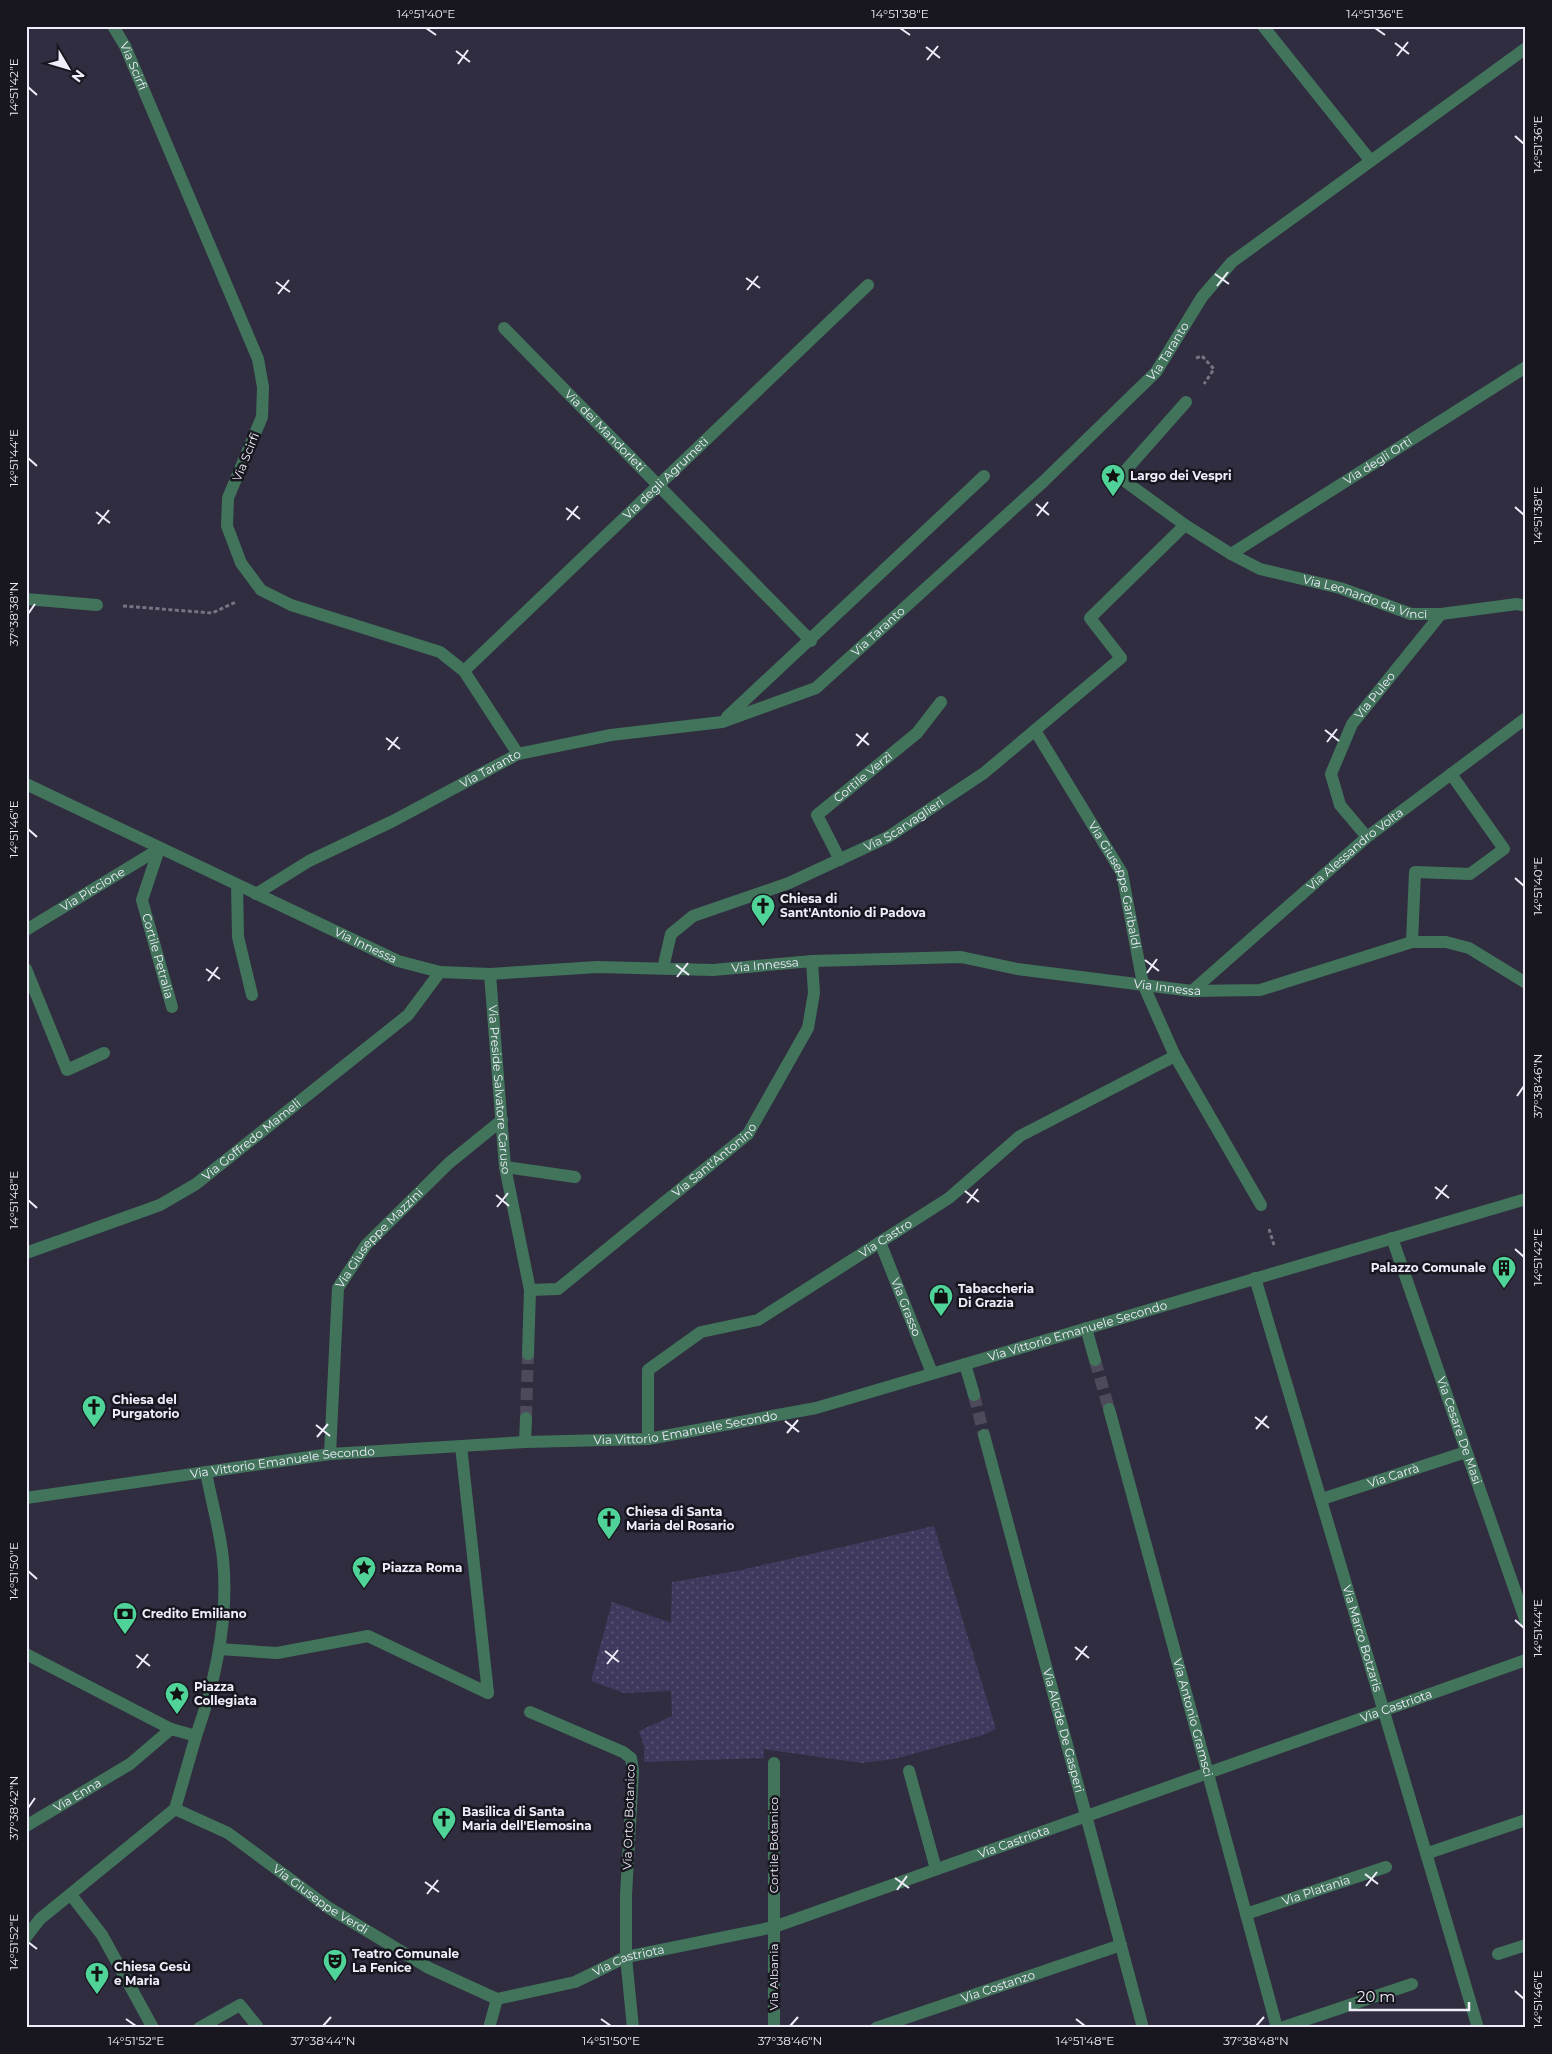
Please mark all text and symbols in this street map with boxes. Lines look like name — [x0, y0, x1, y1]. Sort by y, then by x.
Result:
text: 14°51'40"E — [397, 6, 455, 21]
text: 14°51'38"E — [871, 6, 929, 21]
text: 14°51'36"E — [1346, 6, 1404, 21]
street label: Via Scirfi — [117, 39, 151, 92]
north arrow — [42, 42, 92, 92]
text: 14°51'42"E — [6, 58, 21, 116]
text: N — [68, 66, 89, 86]
text: 14°51'36"E — [1530, 115, 1545, 173]
street label: Via Taranto — [1143, 319, 1192, 384]
street label: Via dei Mandorleti — [562, 386, 649, 475]
text: 14°51'44"E — [6, 429, 21, 487]
street label: Via Scirfi — [229, 430, 262, 483]
street label: Via degli Orti — [1341, 433, 1415, 488]
street label: Via degli Agrumeti — [619, 434, 711, 522]
place icon: Largo dei Vespri — [1100, 463, 1126, 497]
place label: Largo dei Vespri — [1130, 468, 1232, 483]
text: 14°51'38"E — [1530, 486, 1545, 544]
street label: Via Leonardo da Vinci — [1301, 571, 1427, 621]
text: 37°38'38"N — [6, 582, 21, 646]
street label: Via Taranto — [848, 603, 908, 659]
street label: Via Puleo — [1351, 669, 1398, 722]
street label: Via Taranto — [457, 746, 523, 791]
street label: Cortile Verzì — [830, 748, 895, 805]
street label: Via Scarvaglieri — [861, 794, 946, 854]
text: 14°51'46"E — [6, 800, 21, 858]
street label: Via Alessandro Volta — [1303, 805, 1406, 894]
street label: Via Giuseppe Garibaldi — [1085, 818, 1144, 950]
text: 14°51'40"E — [1530, 857, 1545, 915]
street label: Via Piccione — [57, 864, 127, 914]
place label: Chiesa di Sant'Antonio di Padova — [780, 891, 926, 920]
church icon: Chiesa di Sant'Antonio di Padova — [750, 893, 776, 927]
street label: Cortile Petralia — [139, 912, 177, 1000]
street label: Via Innessa — [332, 924, 399, 966]
street label: Via Innessa — [731, 954, 799, 975]
street label: Via Innessa — [1133, 976, 1201, 998]
street label: Via Preside Salvatore Caruso — [485, 1004, 514, 1176]
text: 37°38'46"N — [1530, 1054, 1545, 1118]
street label: Via Goffredo Mameli — [199, 1095, 304, 1183]
street label: Via Sant'Antonino — [669, 1120, 760, 1200]
text: 14°51'48"E — [6, 1171, 21, 1229]
street label: Via Giuseppe Mazzini — [332, 1185, 426, 1291]
street label: Via Castro — [856, 1216, 915, 1261]
text: 14°51'42"E — [1530, 1228, 1545, 1286]
building icon: Palazzo Comunale — [1491, 1255, 1517, 1289]
place label: Palazzo Comunale — [1371, 1260, 1486, 1275]
street label: Via Grasso — [888, 1275, 925, 1338]
place label: Tabaccheria Di Grazia — [958, 1281, 1034, 1310]
shop icon: Tabaccheria Di Grazia — [928, 1283, 954, 1317]
street label: Via Vittorio Emanuele Secondo — [986, 1297, 1169, 1364]
street label: Via Cesare De Masi — [1434, 1375, 1485, 1486]
place label: Chiesa del Purgatorio — [112, 1392, 180, 1421]
church icon: Chiesa del Purgatorio — [81, 1394, 107, 1428]
street label: Via Vittorio Emanuele Secondo — [593, 1407, 779, 1447]
street label: Via Vittorio Emanuele Secondo — [189, 1443, 375, 1481]
street label: Via Carrà — [1365, 1460, 1421, 1491]
place label: Chiesa di Santa Maria del Rosario — [626, 1504, 734, 1533]
church icon: Chiesa di Santa Maria del Rosario — [596, 1506, 622, 1540]
text: 14°51'50"E — [6, 1542, 21, 1600]
place icon: Piazza Roma — [351, 1555, 377, 1589]
place label: Piazza Roma — [382, 1560, 462, 1575]
street label: Via Marco Botzaris — [1340, 1583, 1386, 1694]
text: 14°51'44"E — [1530, 1599, 1545, 1657]
bank icon: Credito Emiliano — [112, 1601, 138, 1635]
place label: Credito Emiliano — [142, 1606, 247, 1621]
street label: Via Antonio Gramsci — [1170, 1657, 1216, 1778]
street label: Via Alcide De Gasperi — [1040, 1667, 1088, 1794]
place label: Piazza Collegiata — [194, 1679, 257, 1708]
place icon: Piazza Collegiata — [164, 1681, 190, 1715]
street label: Via Castriota — [1358, 1686, 1434, 1725]
street label: Via Orto Botanico — [619, 1764, 638, 1870]
street label: Via Enna — [51, 1775, 104, 1815]
text: 37°38'42"N — [6, 1776, 21, 1840]
street label: Cortile Botanico — [766, 1797, 781, 1893]
place label: Basilica di Santa Maria dell'Elemosina — [462, 1804, 592, 1833]
church icon: Basilica di Santa Maria dell'Elemosina — [431, 1806, 457, 1840]
street label: Via Castriota — [976, 1822, 1051, 1861]
street label: Via Giuseppe Verdi — [270, 1861, 371, 1937]
street label: Via Platania — [1280, 1872, 1352, 1908]
text: 14°51'52"E — [6, 1914, 21, 1970]
street label: Via Castriota — [590, 1941, 666, 1979]
street label: Via Albania — [766, 1943, 781, 2011]
place label: Teatro Comunale La Fenice — [352, 1946, 460, 1975]
theatre icon: Teatro Comunale La Fenice — [322, 1948, 348, 1982]
place label: Chiesa Gesù e Maria — [114, 1959, 191, 1988]
church icon: Chiesa Gesù e Maria — [84, 1961, 110, 1995]
street label: Via Costanzo — [959, 1967, 1037, 2006]
text: 14°51'46"E — [1530, 1970, 1545, 2028]
scale bar — [1350, 1979, 1468, 2011]
text: 20 m — [1357, 1987, 1395, 2006]
text: 14°51'52"E — [108, 2033, 164, 2048]
text: 37°38'44"N — [290, 2033, 356, 2048]
text: 14°51'50"E — [582, 2033, 640, 2048]
text: 37°38'46"N — [758, 2033, 822, 2048]
text: 14°51'48"E — [1056, 2033, 1114, 2048]
text: 37°38'48"N — [1223, 2033, 1289, 2048]

